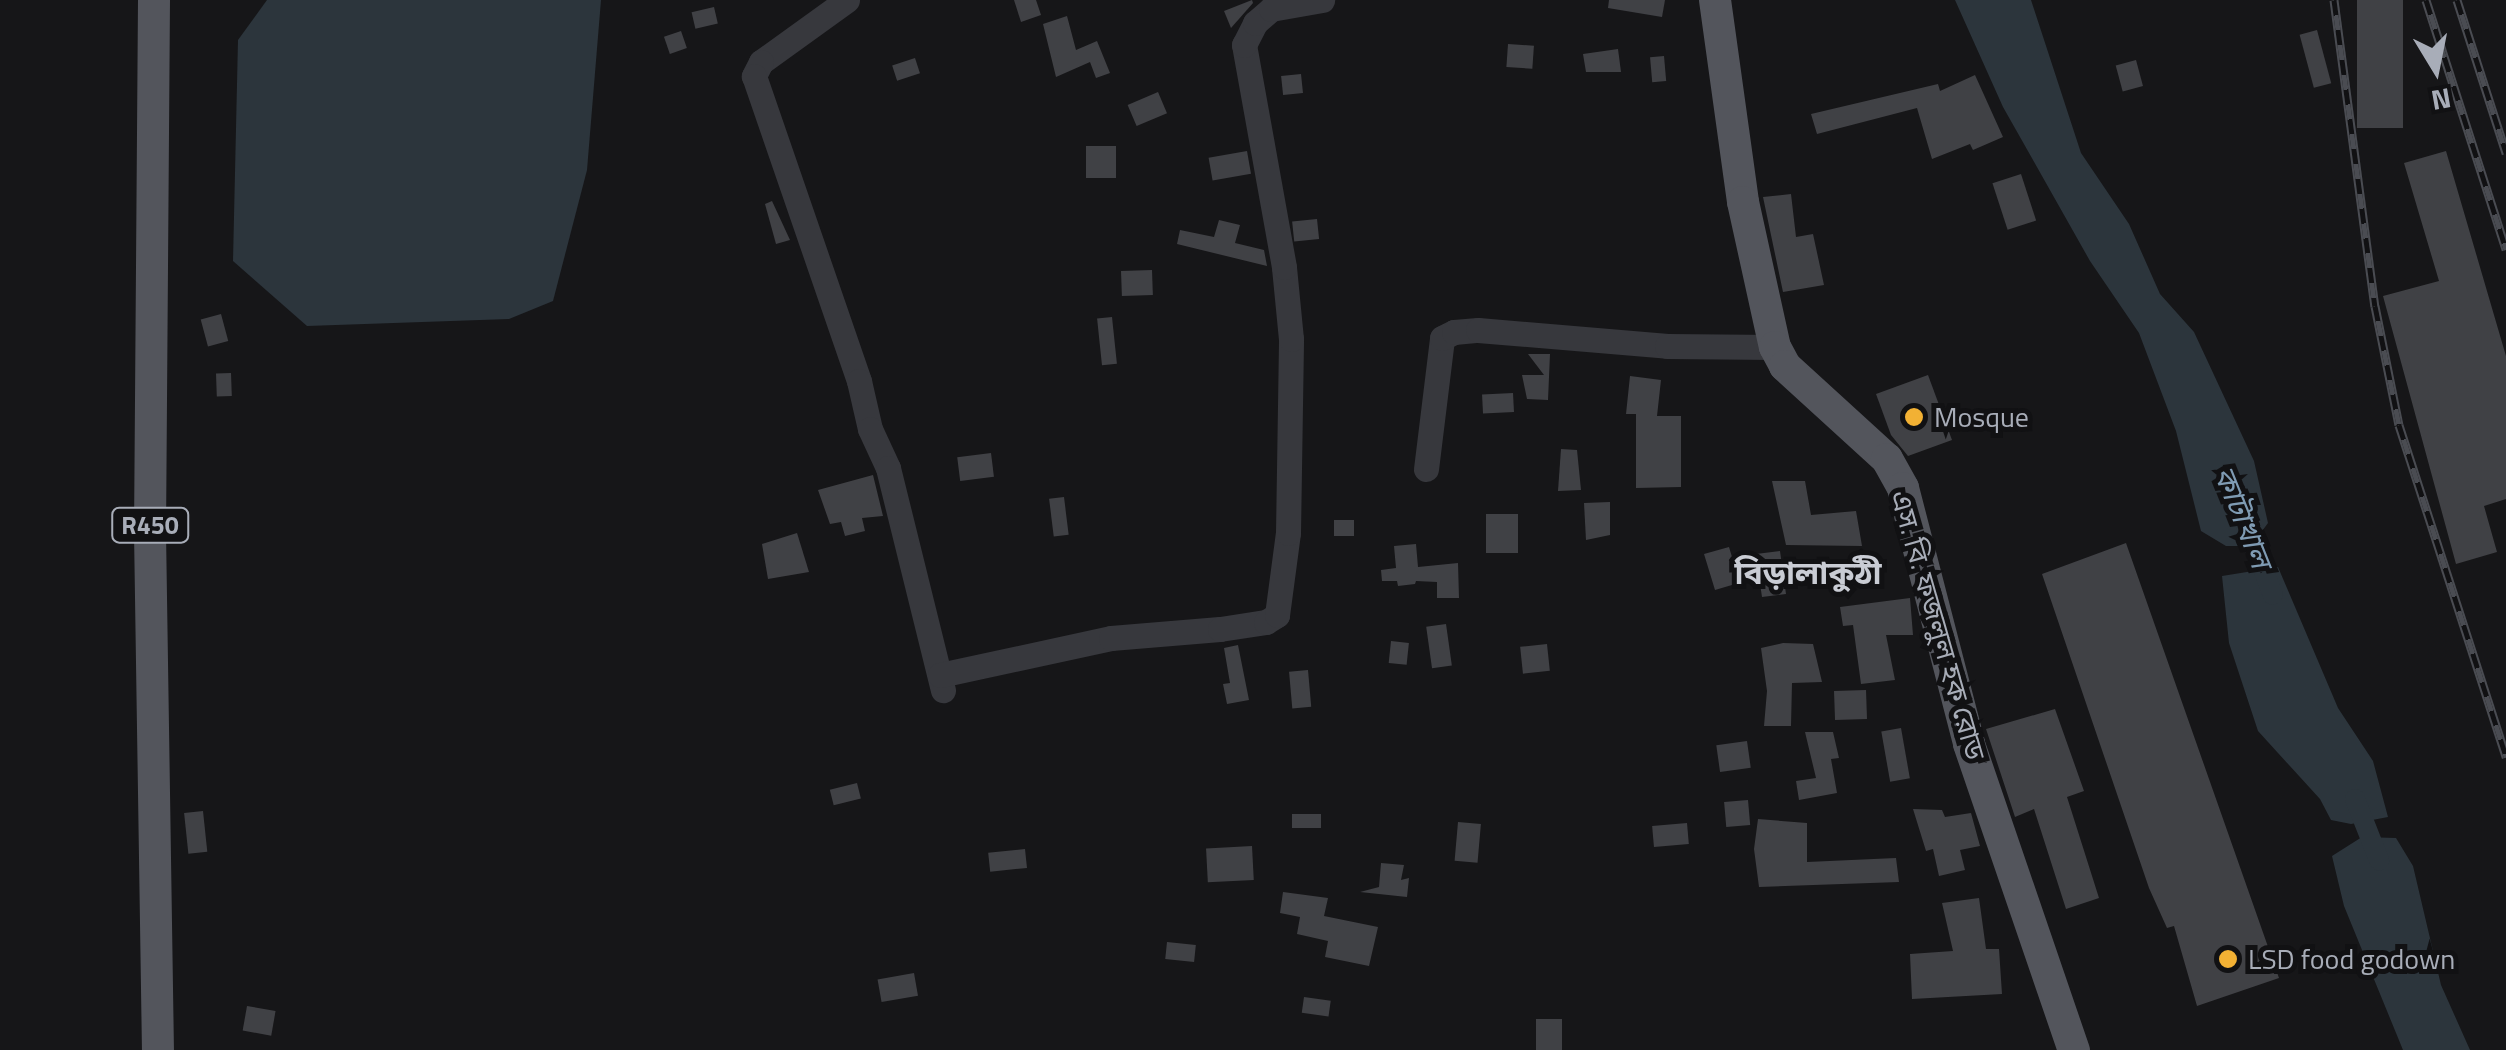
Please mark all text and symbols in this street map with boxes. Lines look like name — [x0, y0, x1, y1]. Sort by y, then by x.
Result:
north arrow — [2386, 20, 2486, 120]
text: N — [2428, 77, 2455, 123]
place label: Mosque — [1934, 400, 2029, 434]
marker: Mosque — [1903, 406, 1925, 428]
water label: কাটাখাল — [2206, 461, 2280, 573]
street label: এস. বি. ফজলুল হক রোড — [1883, 486, 1993, 764]
road number: R450 — [110, 505, 190, 545]
district label: বিড়ালাকুঠী — [1735, 553, 1881, 591]
place label: LSD food godown — [2248, 942, 2455, 976]
marker: LSD food godown — [2217, 948, 2239, 970]

